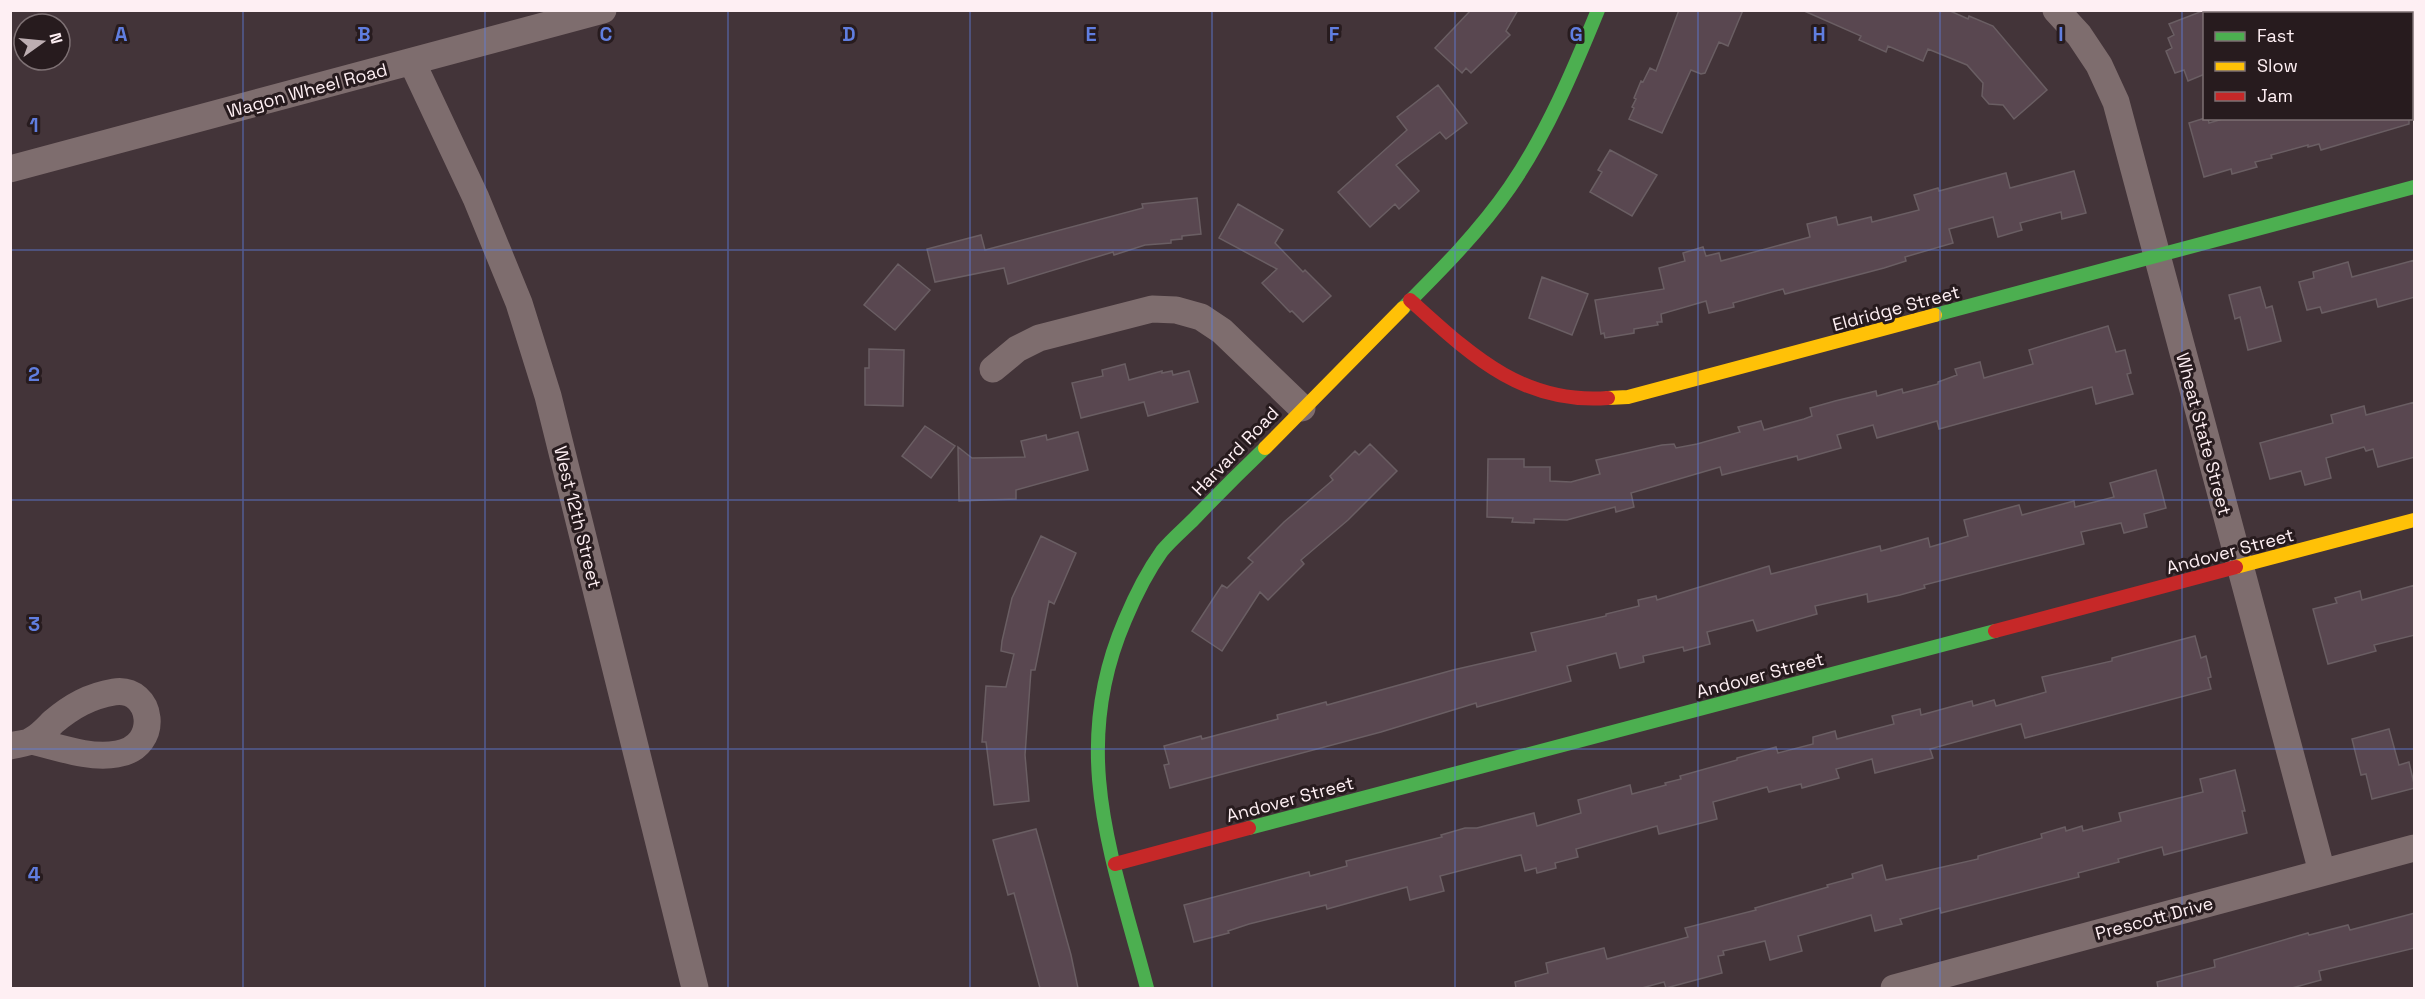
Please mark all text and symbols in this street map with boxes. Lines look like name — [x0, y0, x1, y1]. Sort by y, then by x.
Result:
north arrow — [12, 12, 72, 72]
legend — [2203, 12, 2413, 120]
text: A — [115, 21, 128, 47]
text: B — [357, 21, 371, 47]
text: C — [600, 21, 613, 47]
text: D — [842, 21, 856, 47]
text: E — [1085, 21, 1097, 47]
text: F — [1329, 21, 1340, 47]
text: G — [1569, 21, 1583, 47]
text: H — [1812, 21, 1826, 47]
text: I — [2058, 21, 2064, 47]
text: Fast — [2257, 24, 2294, 47]
text: N — [44, 30, 68, 46]
text: Slow — [2257, 54, 2298, 77]
street label: Wagon Wheel Road — [224, 58, 390, 122]
text: Jam — [2257, 84, 2293, 107]
text: 1 — [29, 112, 39, 138]
street label: Eldridge Street — [1830, 280, 1962, 336]
street label: Wheat State Street — [2171, 350, 2237, 518]
text: 2 — [28, 361, 40, 387]
street label: Harvard Road — [1187, 401, 1283, 501]
street label: West 12th Street — [549, 444, 607, 590]
street label: Andover Street — [2164, 523, 2296, 579]
text: 3 — [28, 611, 40, 637]
street label: Andover Street — [1694, 647, 1826, 703]
street label: Andover Street — [1224, 771, 1356, 827]
text: 4 — [28, 861, 41, 887]
street label: Prescott Drive — [2093, 891, 2215, 945]

